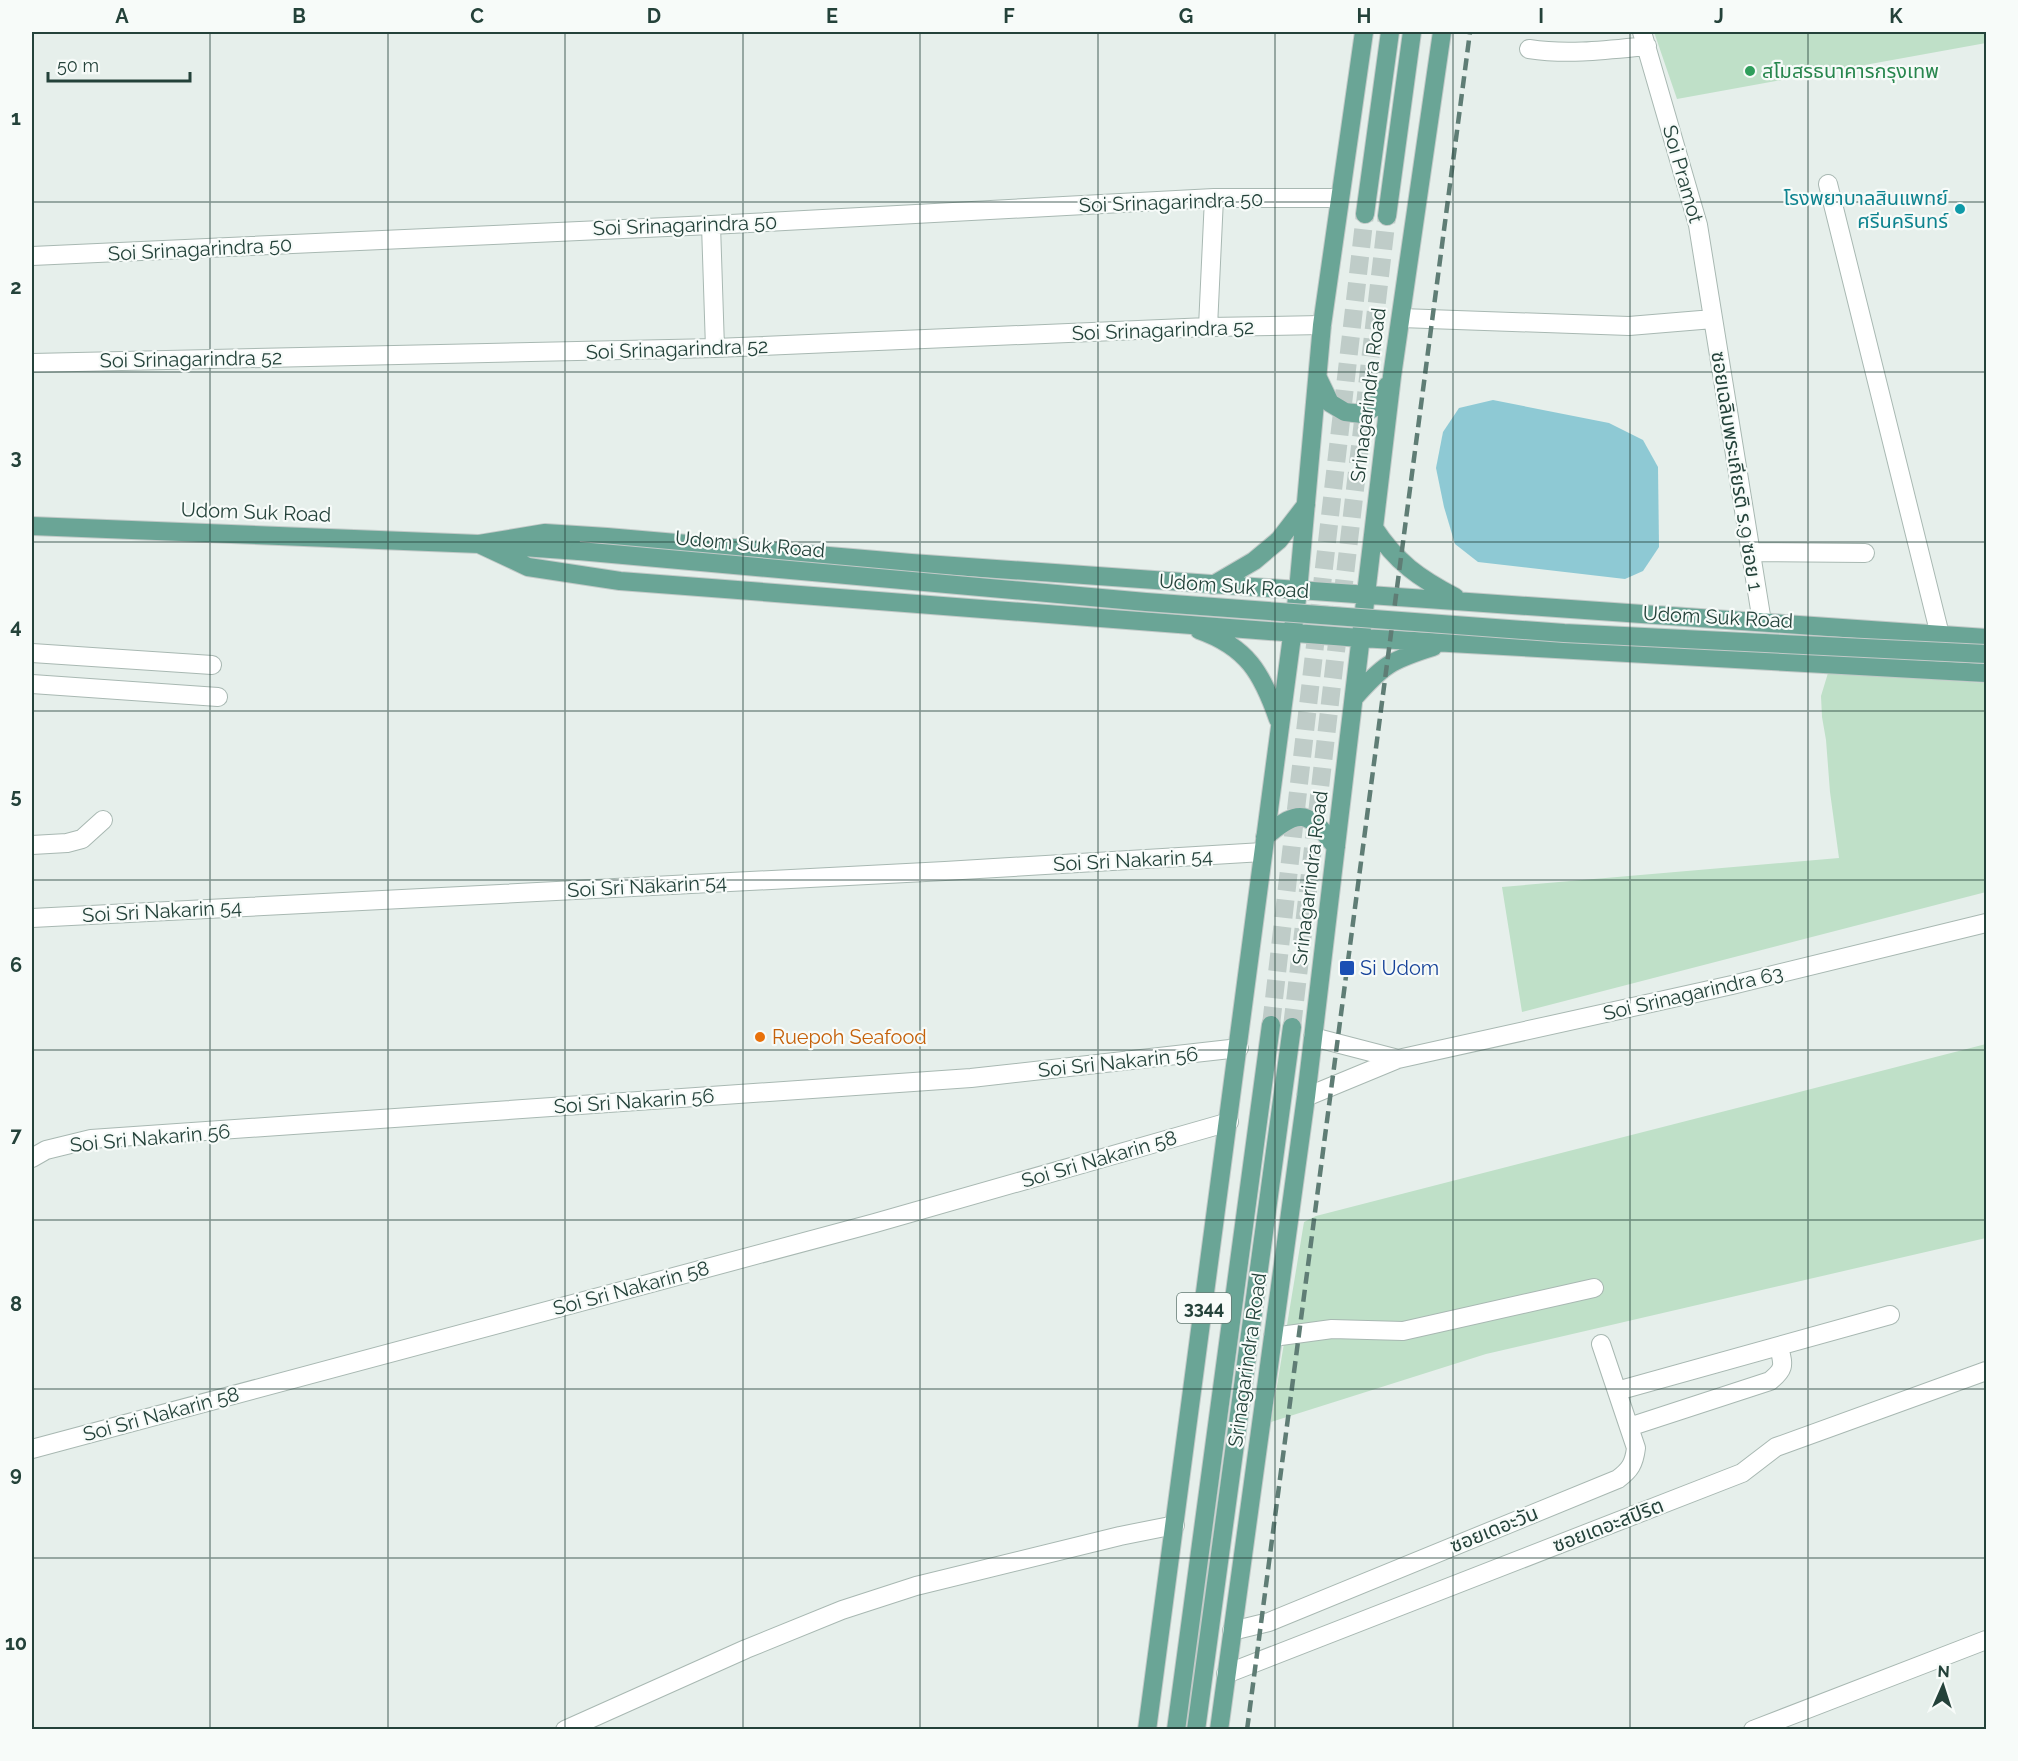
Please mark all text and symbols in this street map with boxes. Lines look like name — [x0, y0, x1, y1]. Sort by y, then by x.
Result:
text: A — [115, 4, 129, 28]
text: B — [292, 4, 306, 28]
text: C — [470, 4, 484, 28]
text: D — [647, 4, 661, 28]
text: E — [826, 4, 838, 28]
text: F — [1003, 4, 1015, 28]
text: G — [1179, 4, 1193, 28]
text: H — [1357, 4, 1371, 28]
text: I — [1538, 4, 1544, 28]
text: J — [1714, 4, 1724, 28]
text: K — [1889, 4, 1903, 28]
scale bar — [48, 45, 190, 83]
text: 50 m — [57, 55, 99, 76]
place label: สโมสรธนาคารกรุงเทพ — [1762, 59, 1939, 83]
marker: สโมสรธนาคารกรุงเทพ — [1743, 64, 1757, 78]
text: 1 — [11, 106, 21, 130]
street label: Soi Pramot — [1658, 122, 1708, 226]
place label: โรงพยาบาลสินแพทย์ ศรีนครินทร์ — [1783, 186, 1949, 233]
street label: Soi Srinagarindra 50 — [1078, 187, 1264, 217]
marker: โรงพยาบาลสินแพทย์ ศรีนครินทร์ — [1953, 202, 1967, 216]
street label: Soi Srinagarindra 50 — [592, 210, 778, 240]
street label: Soi Srinagarindra 50 — [107, 232, 293, 266]
text: 2 — [10, 275, 22, 299]
street label: Srinagarindra Road — [1345, 306, 1391, 484]
street label: Soi Srinagarindra 52 — [1071, 315, 1255, 345]
street label: Soi Srinagarindra 52 — [585, 334, 769, 364]
street label: Soi Srinagarindra 52 — [99, 345, 283, 373]
street label: ซอยเฉลิมพระเกียรติ ร.9 ซอย 1 — [1706, 349, 1768, 593]
text: 3 — [10, 445, 22, 469]
street label: Udom Suk Road — [180, 497, 332, 527]
street label: Udom Suk Road — [674, 525, 826, 563]
street label: Udom Suk Road — [1158, 569, 1310, 603]
street label: Udom Suk Road — [1642, 601, 1794, 633]
text: 4 — [10, 614, 22, 638]
text: 5 — [10, 784, 22, 808]
street label: Srinagarindra Road — [1287, 789, 1333, 967]
street label: Soi Sri Nakarin 54 — [1053, 844, 1213, 876]
street label: Soi Sri Nakarin 54 — [567, 870, 727, 902]
street label: Soi Sri Nakarin 54 — [82, 895, 242, 927]
text: 6 — [10, 953, 22, 977]
place label: Si Udom — [1360, 956, 1439, 980]
marker: Si Udom — [1338, 959, 1356, 977]
street label: Soi Srinagarindra 63 — [1601, 961, 1785, 1025]
place label: Ruepoh Seafood — [772, 1025, 927, 1049]
marker: Ruepoh Seafood — [753, 1030, 767, 1044]
street label: Soi Sri Nakarin 56 — [1037, 1042, 1199, 1082]
street label: Soi Sri Nakarin 56 — [553, 1083, 715, 1119]
street label: Soi Sri Nakarin 56 — [69, 1119, 231, 1157]
text: 7 — [10, 1123, 22, 1147]
street label: Soi Sri Nakarin 58 — [1018, 1125, 1180, 1193]
street label: Soi Sri Nakarin 58 — [550, 1256, 712, 1320]
street label: Srinagarindra Road — [1223, 1271, 1271, 1449]
text: 8 — [10, 1292, 22, 1316]
road number: 3344 — [1177, 1293, 1231, 1323]
street label: Soi Sri Nakarin 58 — [80, 1382, 242, 1446]
text: 9 — [10, 1462, 22, 1486]
street label: ซอยเดอะสปิริต — [1549, 1493, 1667, 1557]
street label: ซอยเดอะวัน — [1446, 1500, 1542, 1558]
text: 10 — [5, 1631, 27, 1655]
north arrow — [1913, 1656, 1973, 1716]
text: N — [1937, 1662, 1950, 1681]

